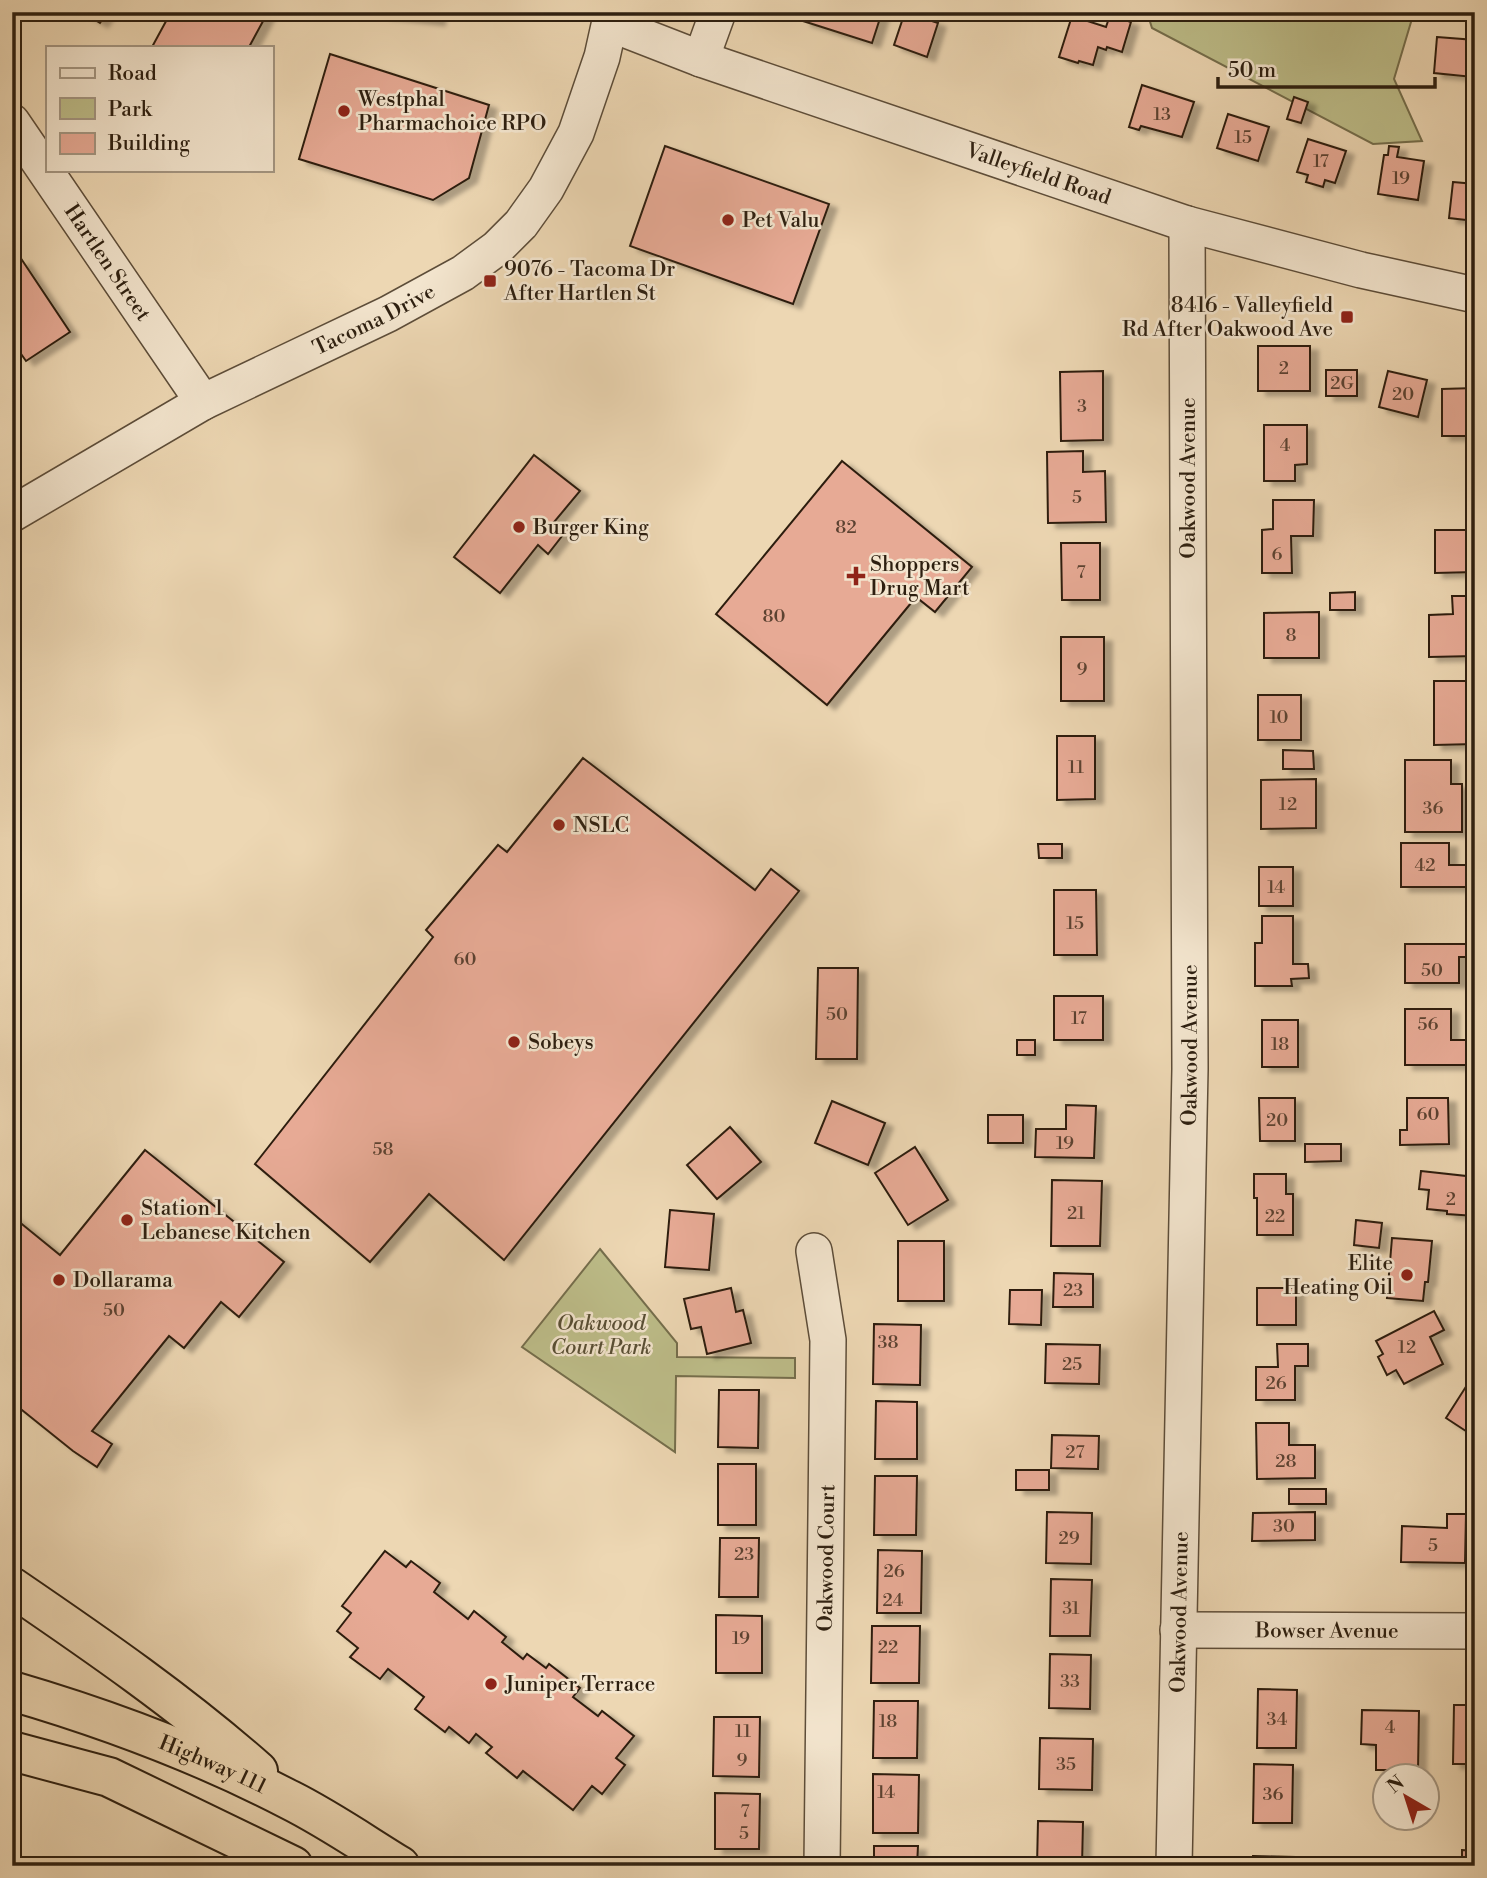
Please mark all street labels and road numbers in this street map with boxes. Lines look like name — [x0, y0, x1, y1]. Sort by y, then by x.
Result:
street label: Valleyfield Road — [961, 138, 1114, 211]
street label: Hartlen Street — [58, 200, 156, 327]
street label: Tacoma Drive — [309, 279, 440, 362]
street label: Oakwood Avenue — [1176, 397, 1202, 559]
street label: Oakwood Avenue — [1177, 964, 1204, 1126]
street label: Oakwood Court — [813, 1484, 841, 1632]
street label: Oakwood Avenue — [1165, 1531, 1195, 1693]
street label: Bowser Avenue — [1254, 1618, 1399, 1645]
street label: Highway 111 — [155, 1730, 271, 1800]

